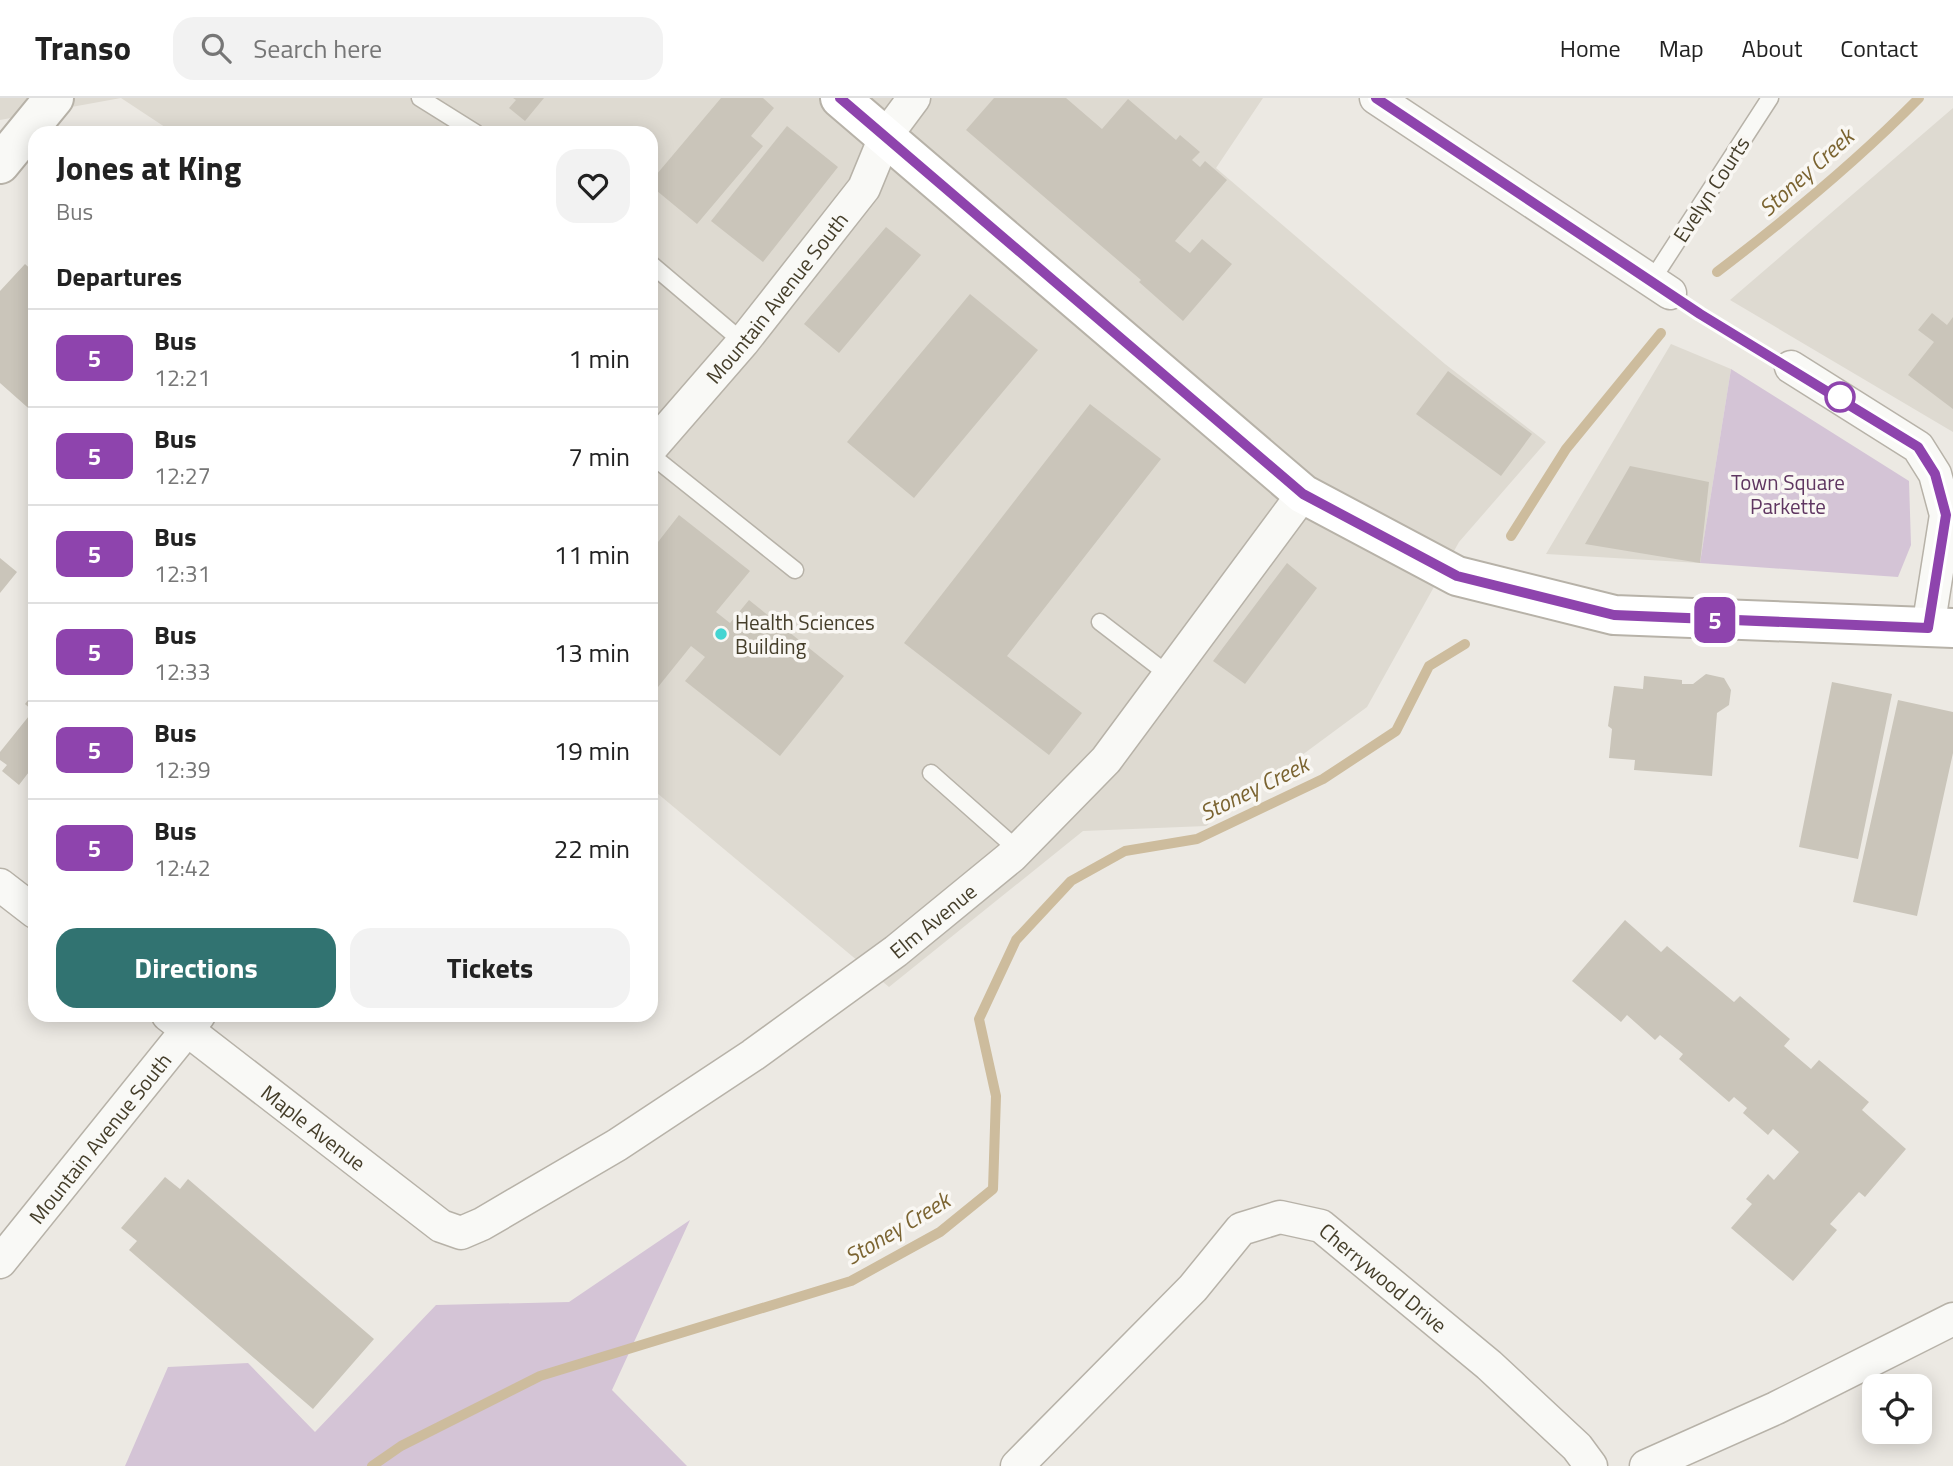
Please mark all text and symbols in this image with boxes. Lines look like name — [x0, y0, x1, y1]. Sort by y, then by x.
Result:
search box — [173, 17, 663, 80]
text: Transo — [35, 23, 131, 73]
icon: search — [197, 29, 235, 67]
text: Search here — [253, 29, 382, 68]
text: Home — [1560, 30, 1621, 66]
text: Map — [1659, 30, 1704, 66]
text: About — [1742, 30, 1802, 66]
text: Contact — [1840, 30, 1918, 66]
water label: Stoney Creek — [1751, 118, 1863, 224]
street label: Evelyn Courts — [1665, 130, 1757, 248]
text: Jones at King — [56, 143, 241, 193]
button: heart — [556, 149, 630, 223]
text: Bus — [56, 194, 93, 229]
street label: Mountain Avenue South — [698, 205, 855, 391]
text: Departures — [56, 257, 182, 296]
text: Bus — [154, 321, 196, 360]
text: 1 min — [568, 339, 630, 378]
text: 5 — [88, 340, 101, 376]
text: 12:21 — [154, 360, 211, 395]
unlabelled marker — [1825, 382, 1855, 412]
text: Bus — [154, 419, 196, 458]
text: 7 min — [568, 437, 630, 476]
text: 5 — [88, 438, 101, 474]
text: 12:27 — [154, 458, 211, 493]
park label: Town Square Parkette — [1731, 466, 1845, 522]
text: Bus — [154, 517, 196, 556]
text: 11 min — [554, 535, 630, 574]
text: 5 — [88, 536, 101, 572]
text: 12:31 — [154, 556, 211, 591]
line badge: 5 — [1692, 597, 1738, 643]
text: 5 — [1708, 602, 1722, 638]
place label: Health Sciences Building — [735, 606, 875, 662]
text: Bus — [154, 615, 196, 654]
marker: Health Sciences Building — [713, 626, 729, 642]
text: 13 min — [554, 633, 630, 672]
text: 5 — [88, 634, 101, 670]
text: 12:33 — [154, 654, 211, 689]
text: Bus — [154, 713, 196, 752]
text: 19 min — [554, 731, 630, 770]
text: 5 — [88, 732, 101, 768]
water label: Stoney Creek — [1193, 745, 1317, 829]
text: 12:39 — [154, 752, 211, 787]
text: Bus — [154, 811, 196, 850]
text: 22 min — [554, 829, 630, 868]
text: 5 — [88, 830, 101, 866]
text: 12:42 — [154, 850, 211, 885]
street label: Elm Avenue — [882, 875, 983, 966]
button: Directions — [56, 928, 336, 1008]
button: Tickets — [350, 928, 630, 1008]
street label: Mountain Avenue South — [21, 1046, 179, 1231]
street label: Maple Avenue — [254, 1077, 373, 1178]
water label: Stoney Creek — [838, 1181, 959, 1273]
street label: Cherrywood Drive — [1312, 1215, 1454, 1340]
map controls — [1862, 1374, 1932, 1444]
button: locate — [1862, 1374, 1932, 1444]

